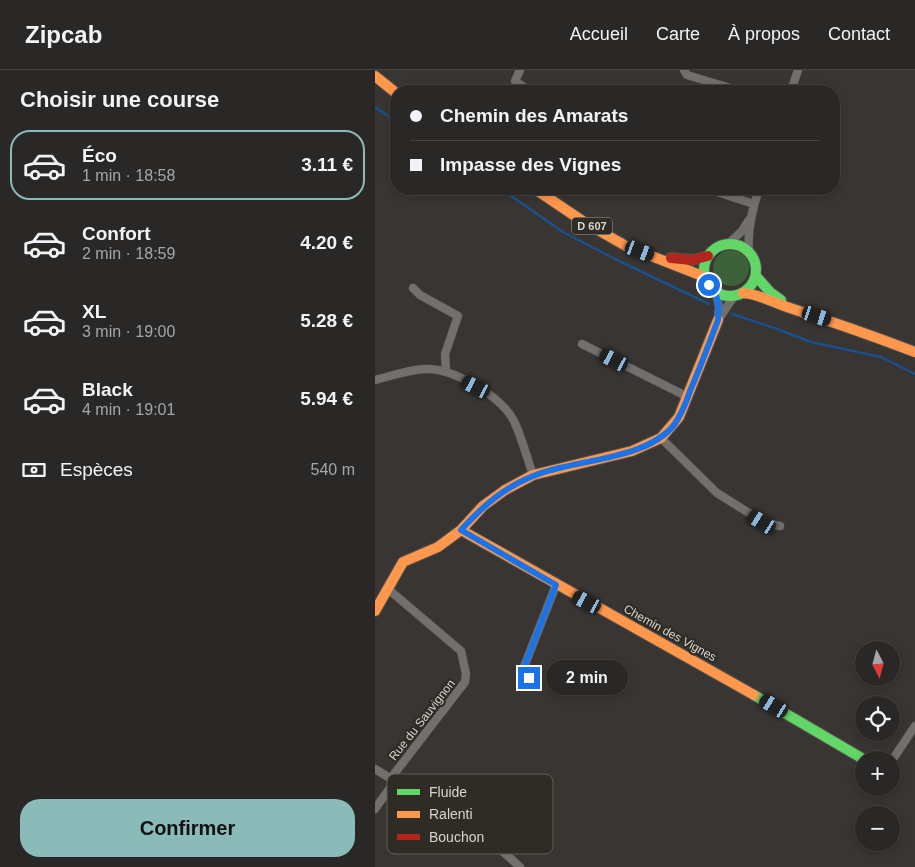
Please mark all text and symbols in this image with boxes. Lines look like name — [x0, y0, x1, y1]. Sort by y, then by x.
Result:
text: Zipcab — [25, 21, 102, 48]
text: Accueil — [570, 24, 628, 44]
text: Carte — [656, 24, 700, 44]
text: À propos — [728, 24, 800, 44]
text: Contact — [828, 24, 890, 44]
text: Choisir une course — [20, 87, 219, 112]
text: Chemin des Amarats — [440, 105, 628, 126]
icon: car — [22, 143, 67, 188]
text: Éco — [82, 145, 117, 166]
text: 3.11 € — [301, 154, 353, 175]
text: Impasse des Vignes — [440, 154, 621, 175]
text: 1 min · 18:58 — [82, 167, 175, 184]
road number: D 607 — [572, 218, 612, 234]
icon: car — [22, 221, 67, 266]
text: Confort — [82, 223, 151, 244]
text: 4.20 € — [300, 232, 353, 253]
car — [623, 239, 656, 263]
text: 2 min · 18:59 — [82, 245, 175, 262]
route start — [698, 274, 720, 296]
icon: car — [22, 299, 67, 344]
text: XL — [82, 301, 106, 322]
car — [800, 304, 833, 328]
text: 5.28 € — [300, 310, 353, 331]
text: 3 min · 19:00 — [82, 323, 175, 340]
car — [597, 347, 630, 373]
car — [459, 374, 492, 400]
icon: car — [22, 377, 67, 422]
text: Black — [82, 379, 133, 400]
text: 5.94 € — [300, 388, 353, 409]
text: 4 min · 19:01 — [82, 401, 175, 418]
icon: cash — [20, 456, 48, 484]
text: Espèces — [60, 459, 133, 480]
text: 540 m — [311, 461, 355, 478]
car — [745, 508, 778, 536]
car — [570, 588, 603, 616]
street label: Chemin des Vignes — [621, 602, 719, 664]
north arrow — [855, 641, 900, 686]
map controls — [855, 641, 900, 851]
callout: 2 min — [547, 660, 629, 696]
route end — [518, 667, 540, 689]
text: 2 min — [566, 669, 608, 686]
street label: Rue du Sauvignon — [386, 677, 458, 763]
car — [757, 692, 790, 720]
button: locate — [855, 696, 900, 741]
button: + — [855, 751, 900, 796]
legend — [387, 774, 553, 854]
text: Fluide — [429, 784, 467, 800]
button: Confirmer — [20, 799, 355, 857]
text: Ralenti — [429, 806, 473, 822]
button: − — [855, 806, 900, 851]
text: Bouchon — [429, 829, 484, 845]

